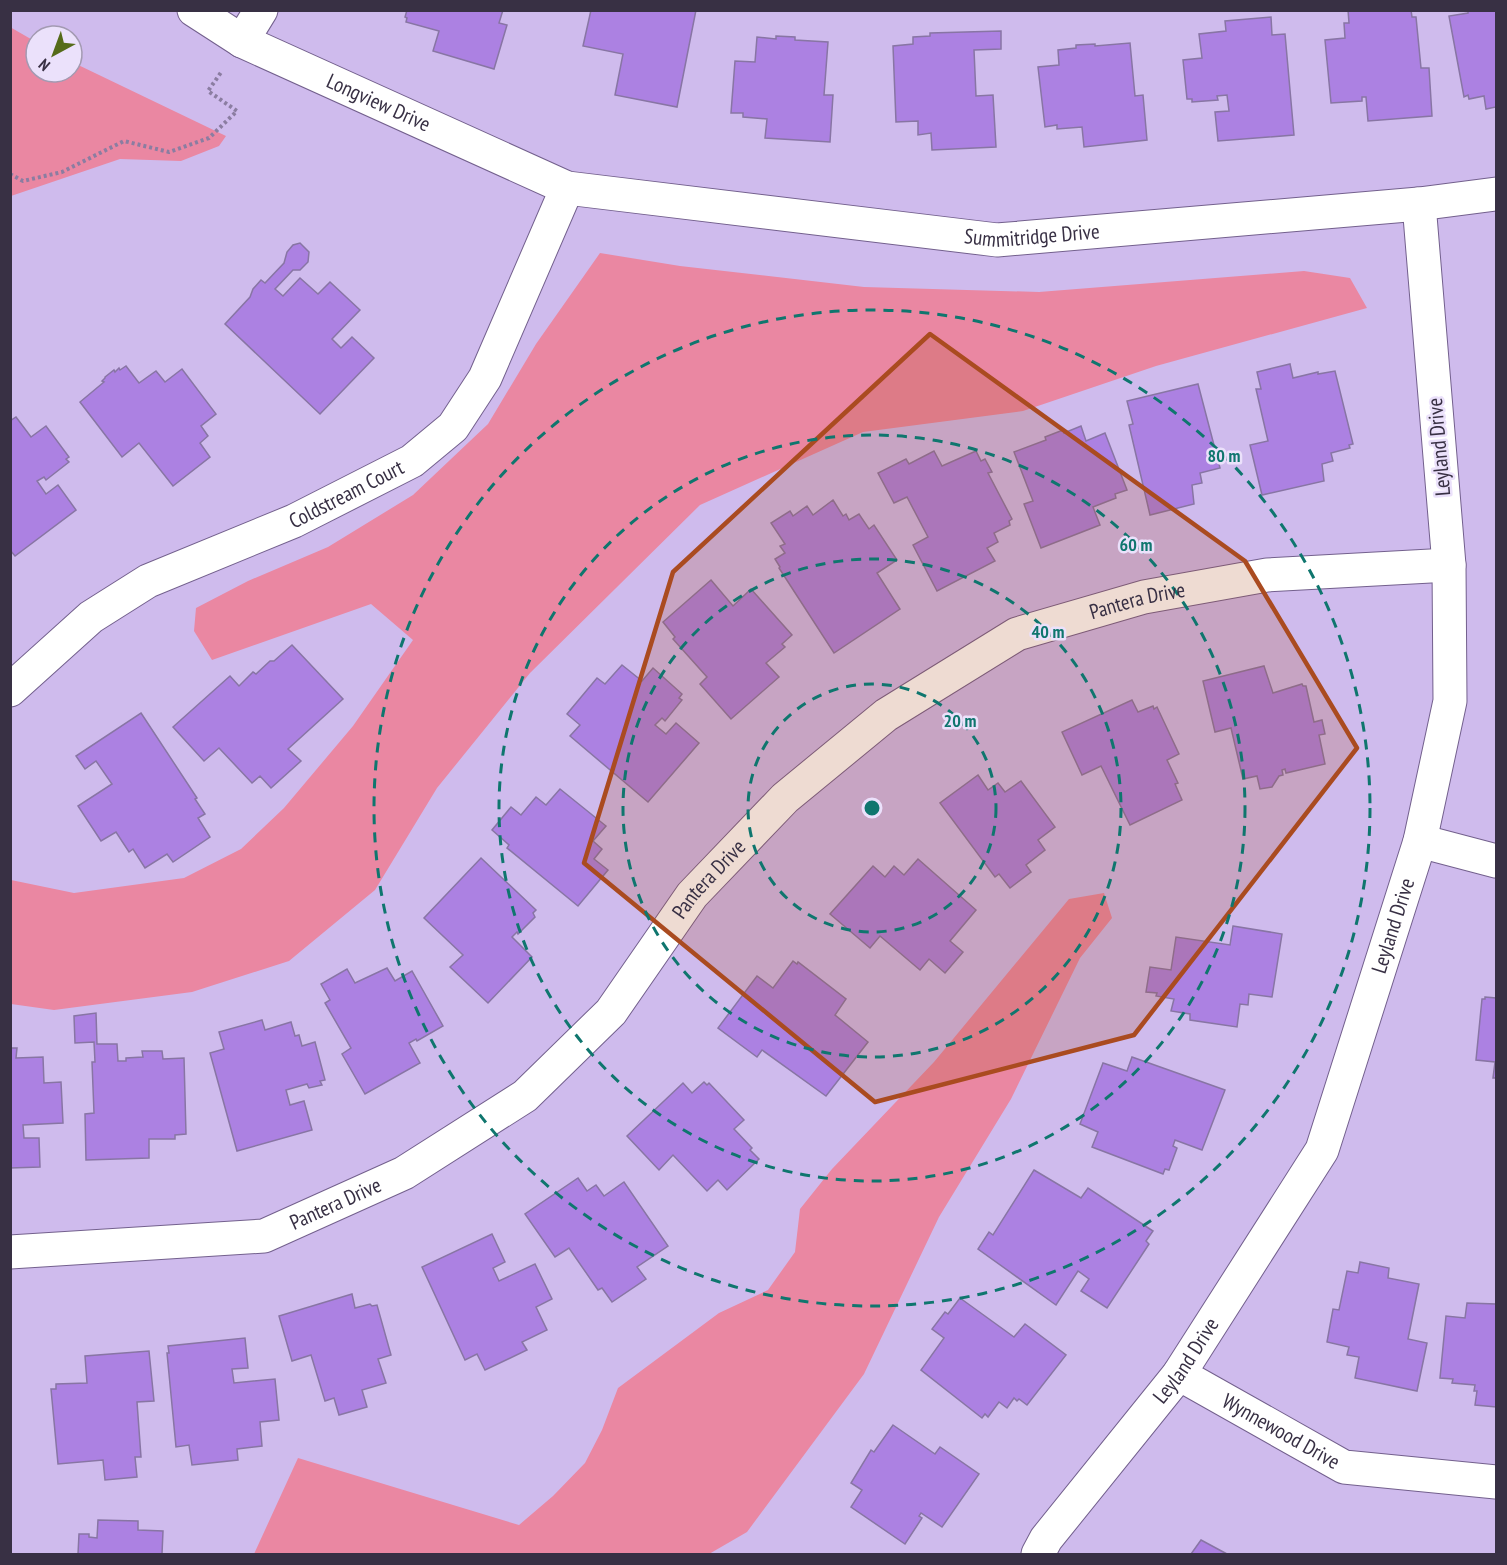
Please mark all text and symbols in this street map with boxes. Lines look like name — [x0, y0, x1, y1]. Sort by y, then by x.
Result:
north arrow — [24, 24, 84, 84]
text: N — [34, 55, 54, 76]
street label: Longview Drive — [323, 67, 435, 137]
street label: Summitridge Drive — [963, 217, 1101, 253]
street label: Leyland Drive — [1421, 397, 1456, 497]
text: 80 m — [1208, 444, 1240, 467]
street label: Coldstream Court — [284, 453, 408, 534]
text: 60 m — [1120, 533, 1152, 556]
street label: Pantera Drive — [1086, 576, 1187, 625]
text: 40 m — [1032, 620, 1064, 643]
text: 20 m — [944, 709, 976, 732]
centre of rings — [862, 798, 882, 818]
street label: Pantera Drive — [666, 833, 751, 924]
street label: Leyland Drive — [1365, 875, 1420, 976]
street label: Pantera Drive — [285, 1171, 385, 1236]
street label: Leyland Drive — [1147, 1312, 1225, 1409]
street label: Wynnewood Drive — [1218, 1387, 1345, 1475]

